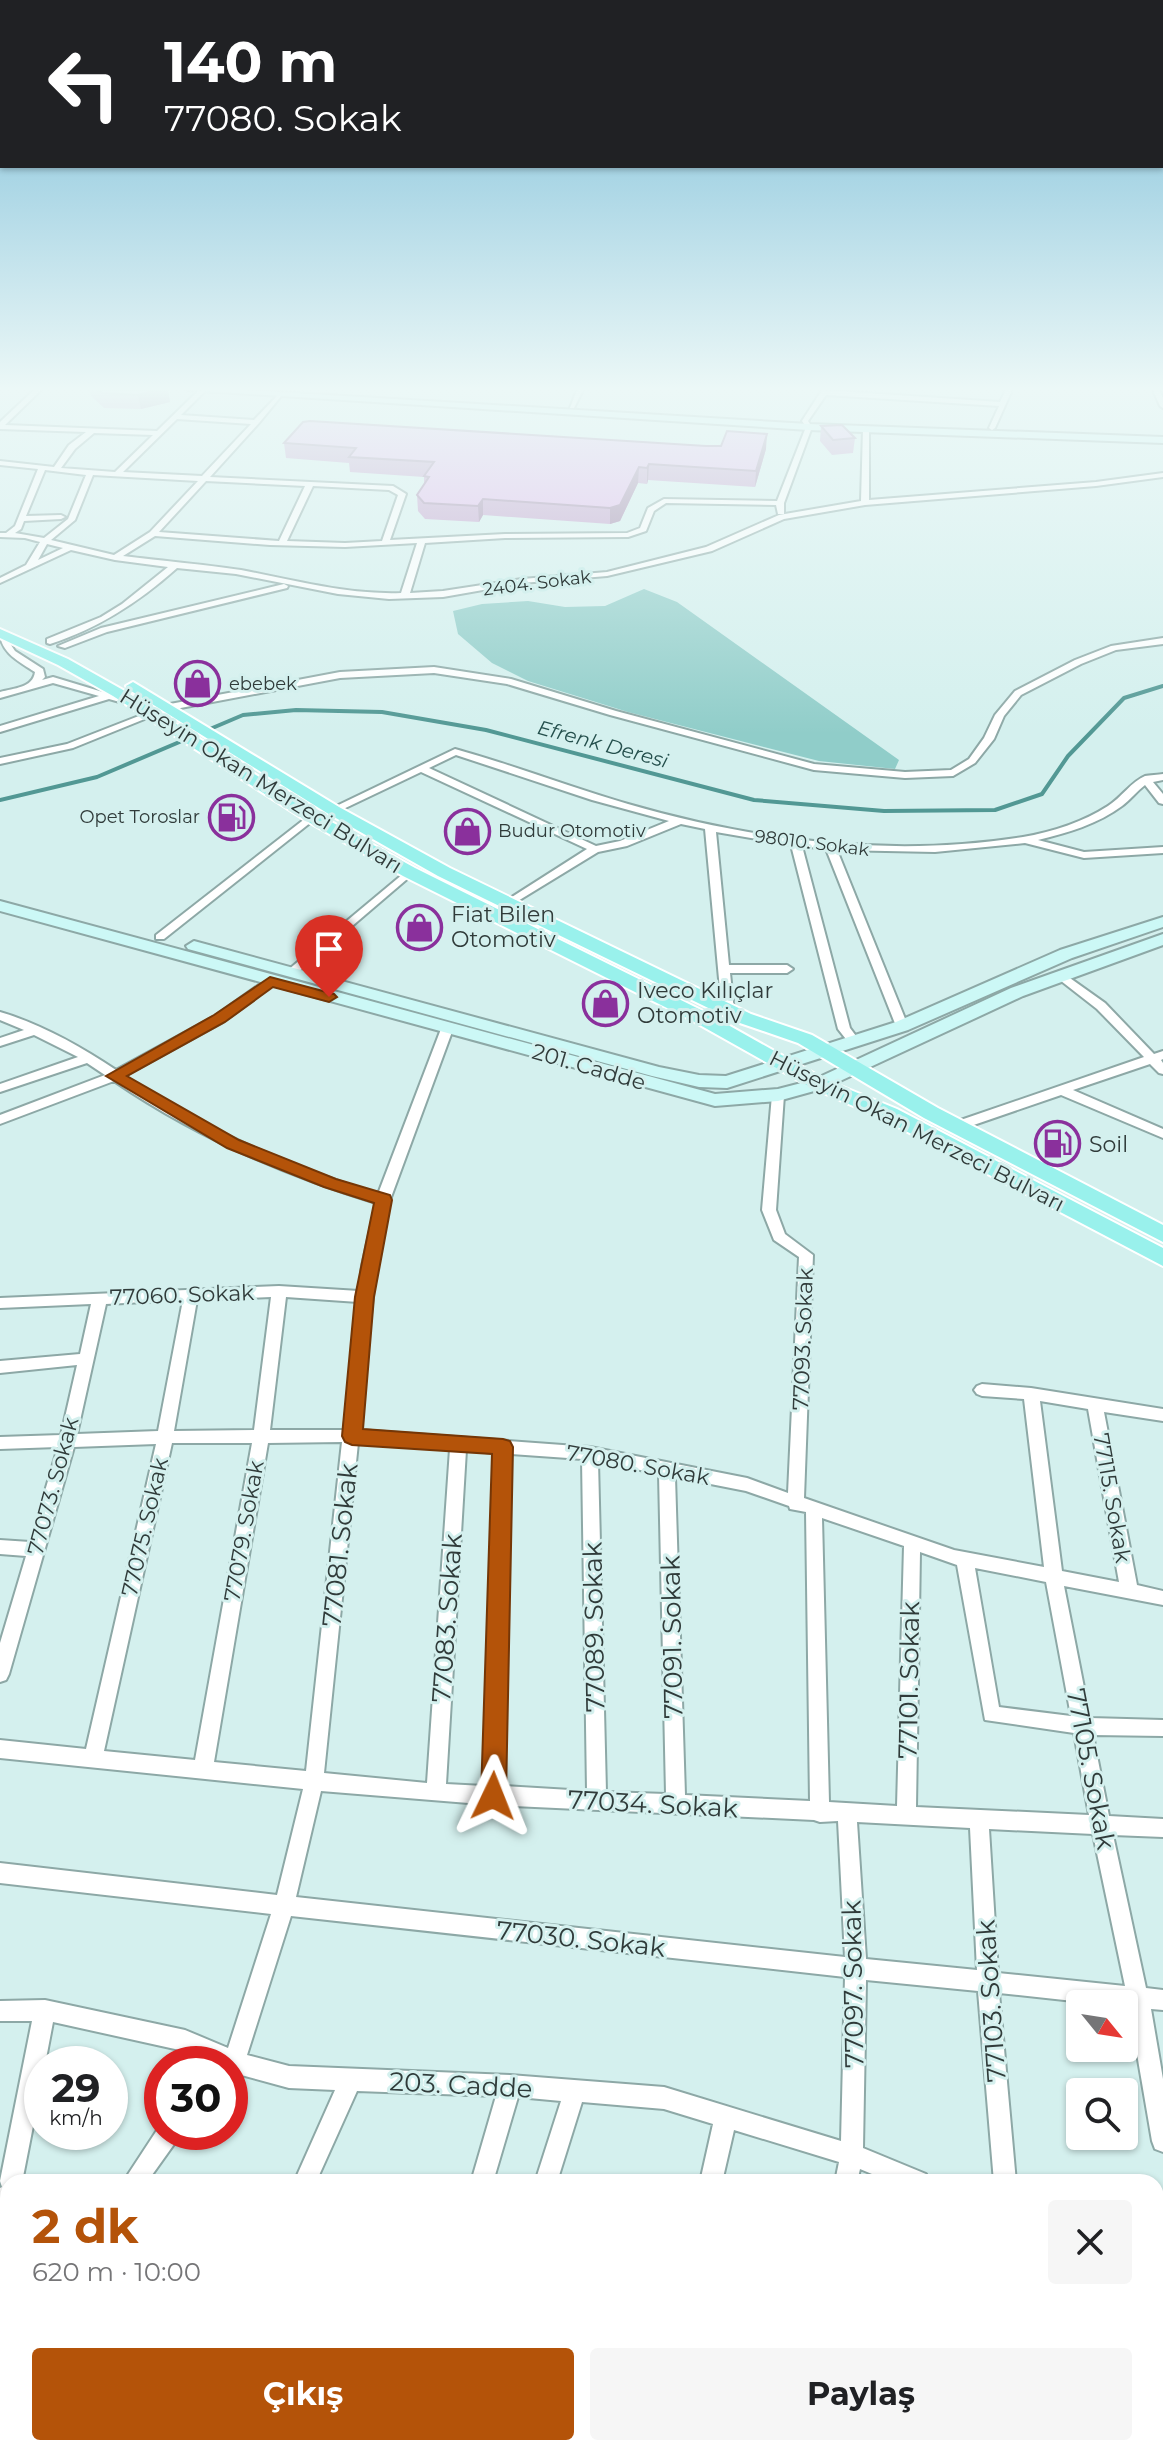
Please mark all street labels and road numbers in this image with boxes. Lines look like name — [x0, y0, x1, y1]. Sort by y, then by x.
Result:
street label: 2404. Sokak — [482, 565, 593, 601]
street label: Hüseyin Okan Merzeci Bulvarı — [115, 683, 407, 879]
street label: 98010. Sokak — [753, 825, 871, 861]
street label: 201. Cadde — [529, 1038, 649, 1096]
street label: Hüseyin Okan Merzeci Bulvarı — [765, 1045, 1069, 1217]
street label: 77093. Sokak — [787, 1267, 819, 1411]
street label: 77060. Sokak — [109, 1279, 256, 1311]
street label: 77073. Sokak — [22, 1413, 85, 1558]
street label: 77115. Sokak — [1087, 1431, 1137, 1566]
street label: 77080. Sokak — [564, 1439, 713, 1491]
street label: 77075. Sokak — [116, 1454, 174, 1599]
street label: 77079. Sokak — [218, 1458, 270, 1604]
street label: 77081. Sokak — [316, 1461, 365, 1628]
street label: 77083. Sokak — [425, 1532, 469, 1704]
street label: 77089. Sokak — [577, 1541, 611, 1712]
street label: 77091. Sokak — [655, 1555, 689, 1719]
street label: 77101. Sokak — [892, 1600, 926, 1759]
street label: 77105. Sokak — [1060, 1686, 1122, 1852]
street label: 77034. Sokak — [567, 1784, 739, 1824]
street label: 77097. Sokak — [836, 1899, 870, 2068]
street label: 77030. Sokak — [495, 1914, 667, 1964]
street label: 77103. Sokak — [969, 1918, 1013, 2083]
street label: 203. Cadde — [389, 2065, 533, 2105]

